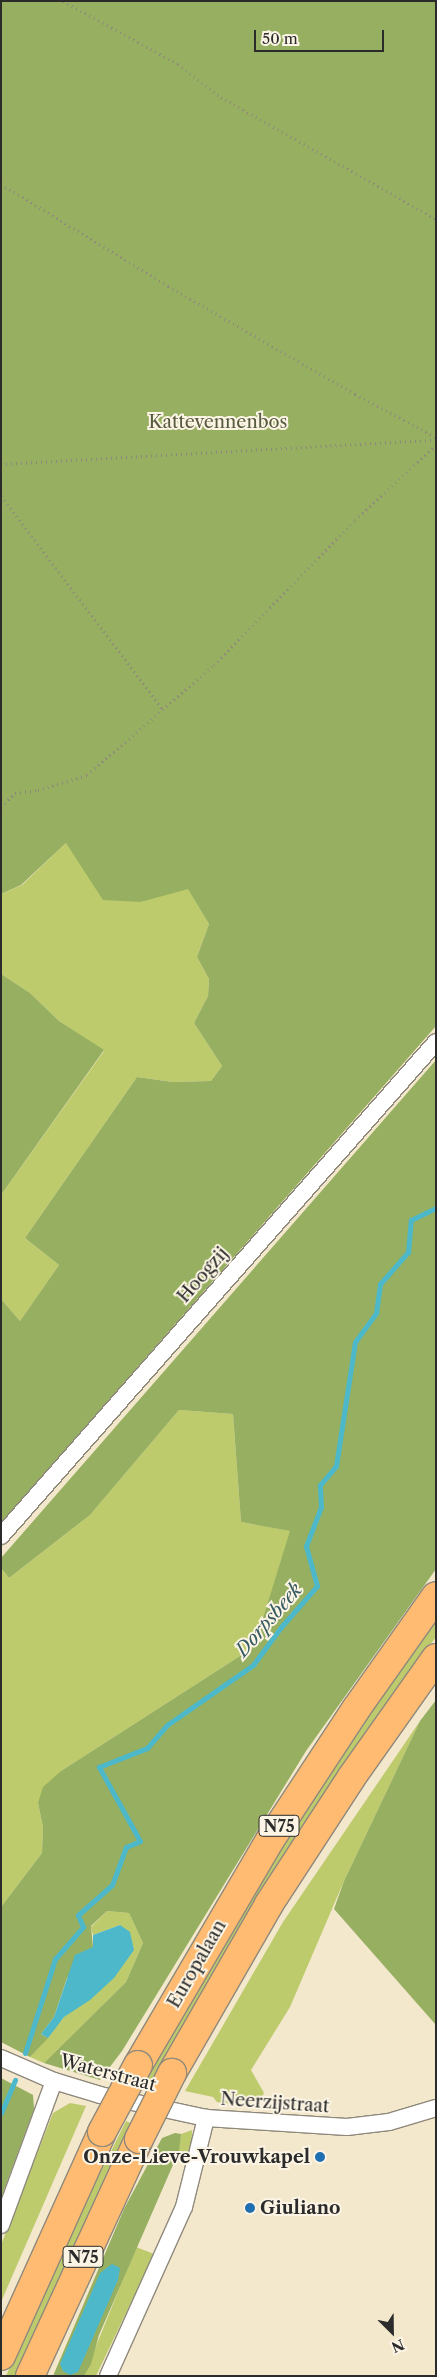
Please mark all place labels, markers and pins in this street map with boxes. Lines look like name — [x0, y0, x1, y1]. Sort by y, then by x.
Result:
place label: Onze-Lieve-Vrouwkapel — [83, 2146, 310, 2168]
marker: Onze-Lieve-Vrouwkapel — [314, 2151, 326, 2163]
place label: Giuliano — [260, 2197, 341, 2219]
marker: Giuliano — [244, 2202, 256, 2214]

